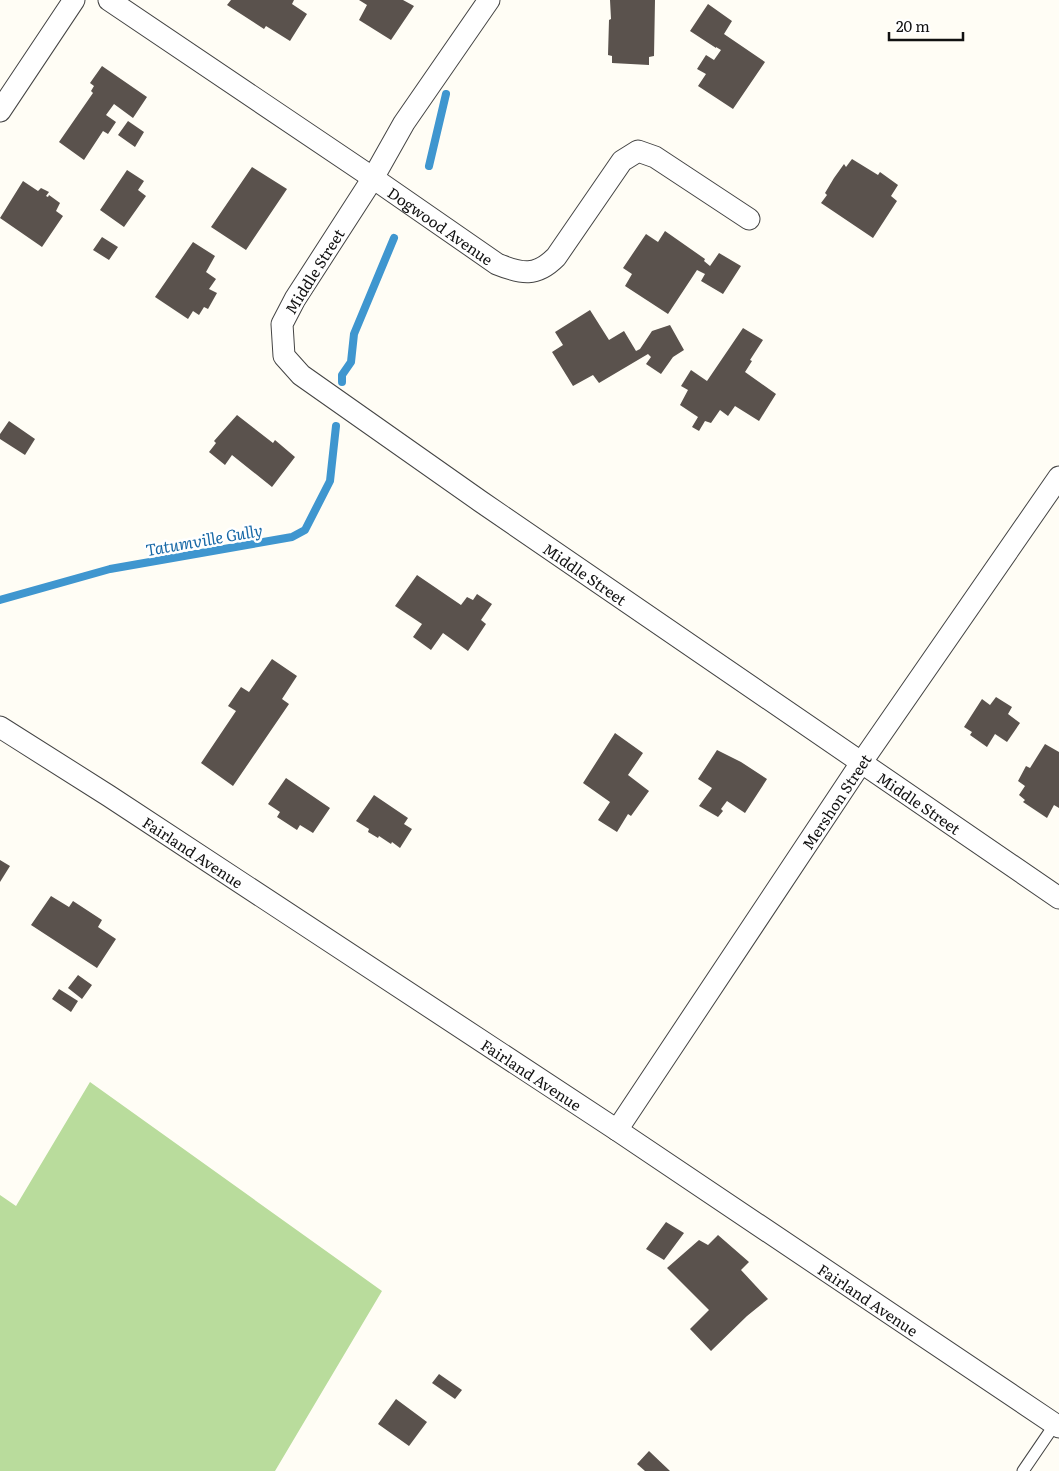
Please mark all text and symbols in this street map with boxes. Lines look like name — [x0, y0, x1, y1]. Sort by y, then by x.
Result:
scale bar — [889, 10, 963, 42]
text: 20 m — [896, 14, 930, 37]
street label: Dogwood Avenue — [383, 180, 498, 270]
street label: Middle Street — [279, 224, 349, 318]
water label: Tatumville Gully — [144, 517, 264, 561]
street label: Middle Street — [539, 536, 632, 610]
street label: Mershon Street — [795, 749, 876, 854]
street label: Middle Street — [873, 765, 966, 839]
street label: Fairland Avenue — [138, 810, 248, 893]
street label: Fairland Avenue — [477, 1032, 587, 1116]
street label: Fairland Avenue — [814, 1257, 923, 1341]

